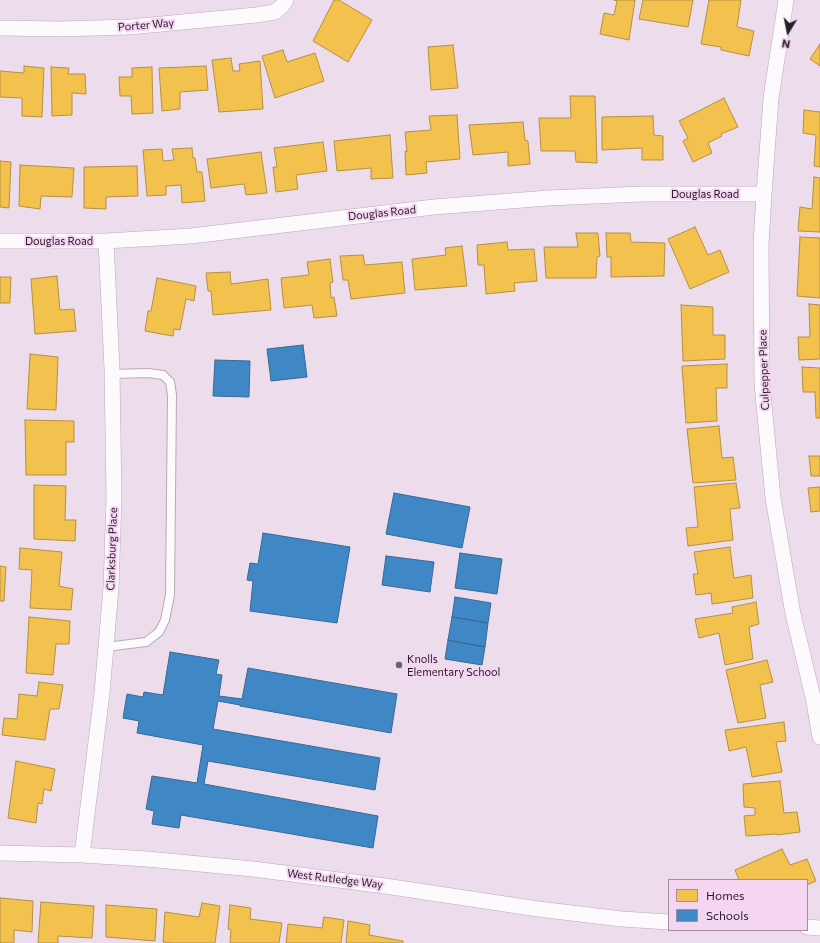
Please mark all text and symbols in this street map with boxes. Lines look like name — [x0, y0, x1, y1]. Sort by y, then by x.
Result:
north arrow — [768, 12, 808, 52]
street label: Porter Way — [117, 16, 175, 34]
text: N — [781, 37, 791, 51]
street label: Douglas Road — [671, 187, 739, 201]
street label: Douglas Road — [347, 203, 417, 223]
street label: Douglas Road — [25, 234, 93, 248]
street label: Culpepper Place — [756, 329, 772, 411]
street label: Clarksburg Place — [104, 507, 120, 591]
place label: Knolls Elementary School — [407, 652, 500, 678]
marker: Knolls Elementary School — [394, 660, 404, 670]
street label: West Rutledge Way — [286, 867, 384, 891]
legend — [668, 879, 808, 931]
text: Homes — [706, 888, 744, 902]
text: Schools — [706, 908, 749, 922]

